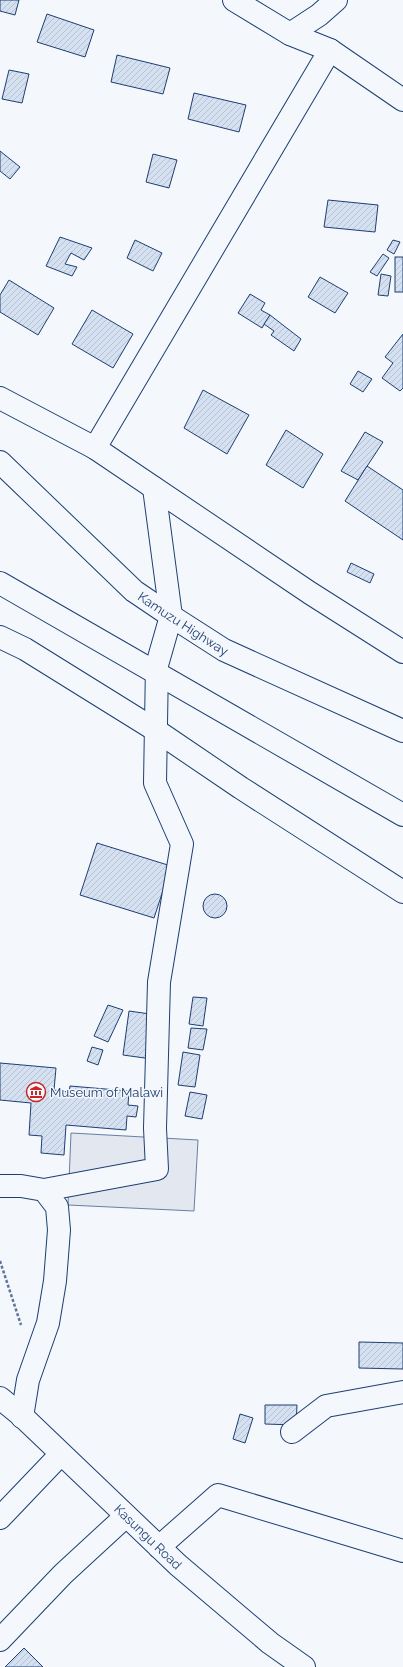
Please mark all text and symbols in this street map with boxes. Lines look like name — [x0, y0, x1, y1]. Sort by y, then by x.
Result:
street label: Kamuzu Highway — [135, 589, 230, 659]
museum icon: Museum of Malawi — [25, 1081, 47, 1103]
place label: Museum of Malawi — [50, 1085, 163, 1100]
street label: Kasungu Road — [111, 1501, 185, 1573]

